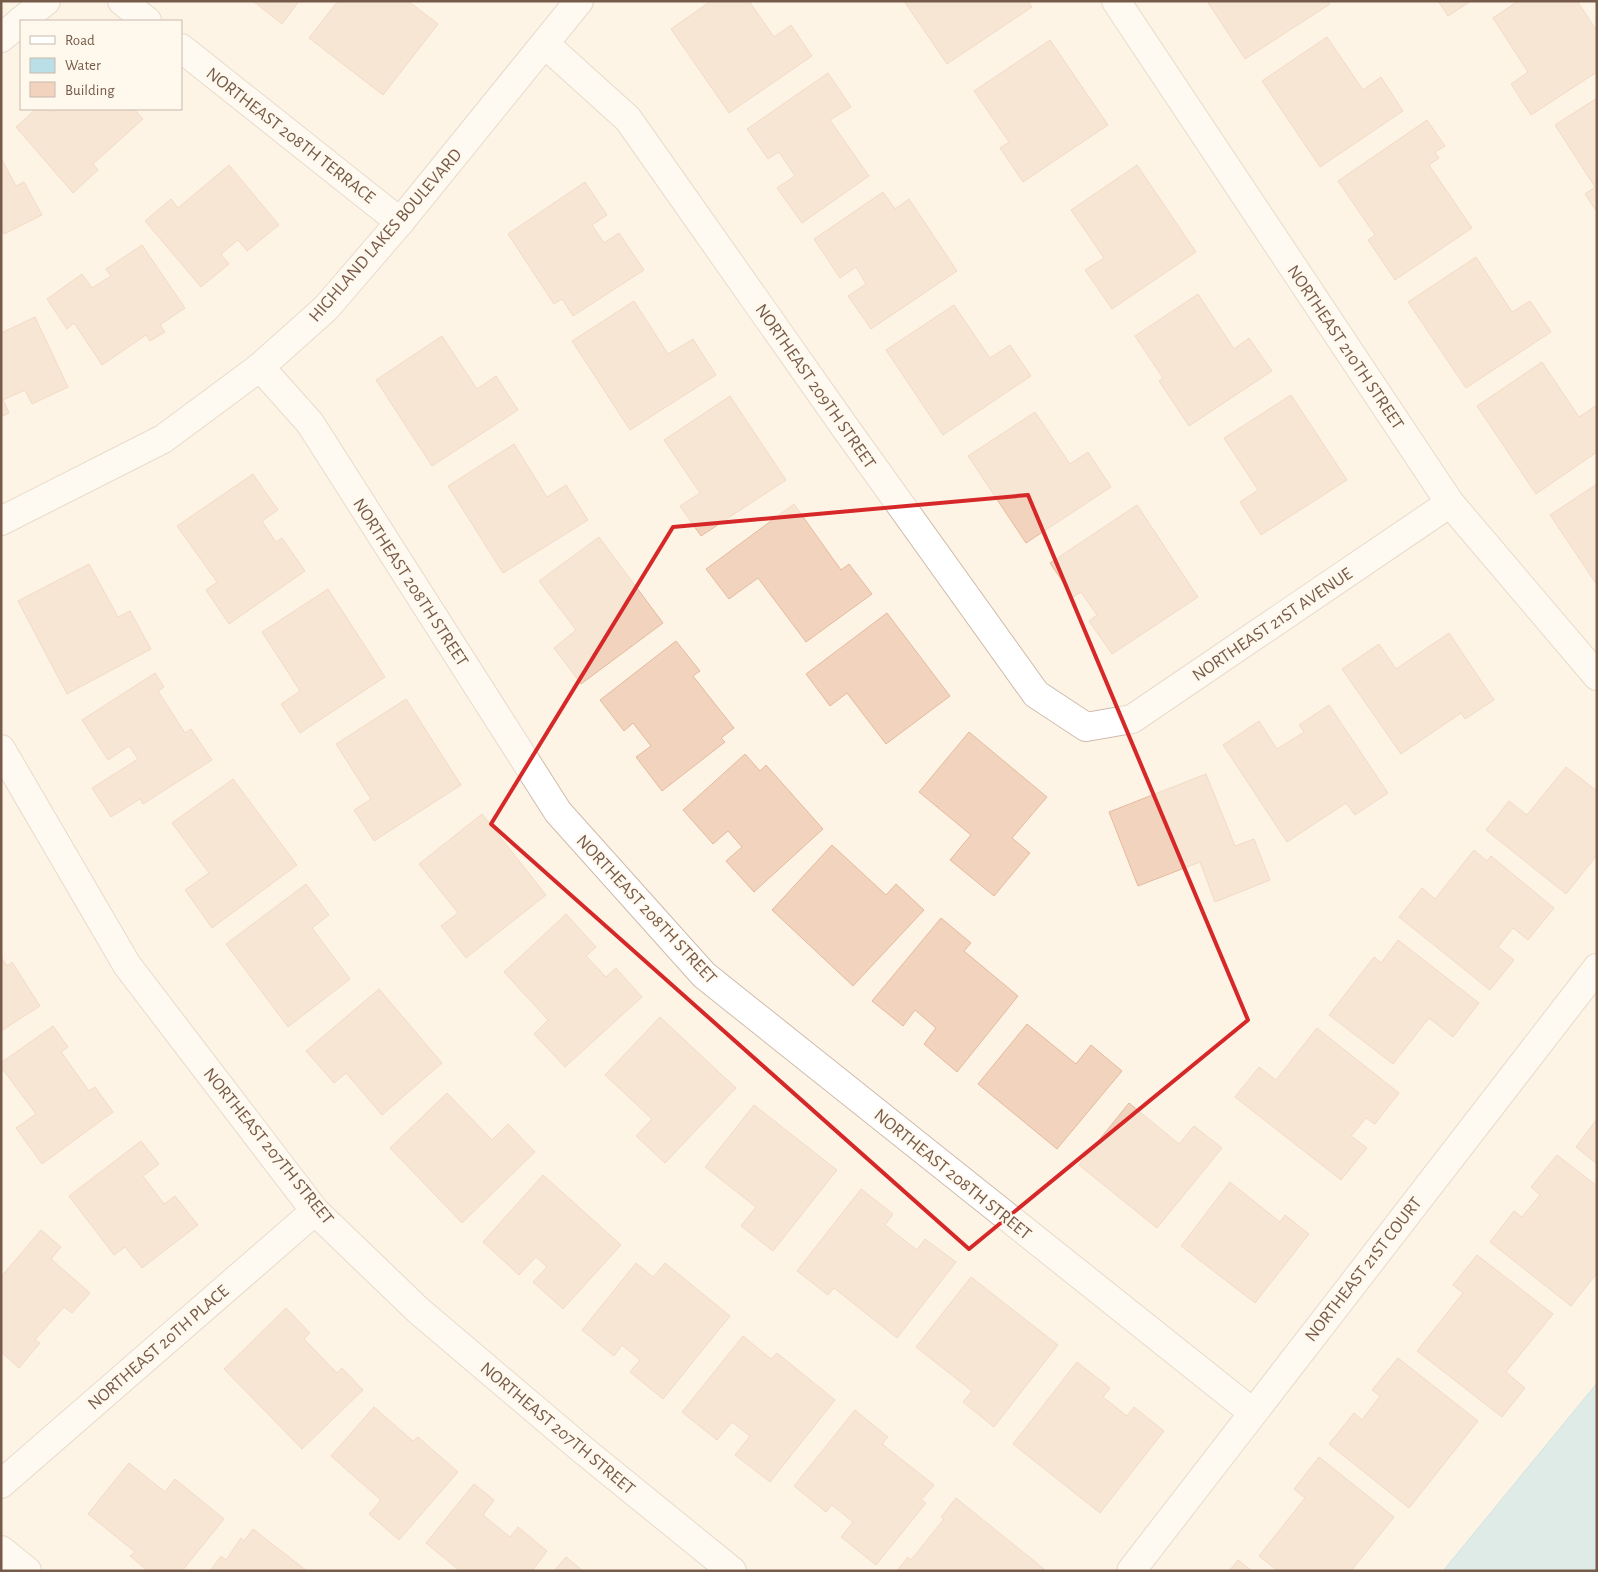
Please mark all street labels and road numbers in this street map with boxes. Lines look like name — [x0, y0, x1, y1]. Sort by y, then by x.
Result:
street label: NORTHEAST 208TH TERRACE — [203, 64, 379, 207]
street label: HIGHLAND LAKES BOULEVARD — [306, 146, 466, 326]
street label: NORTHEAST 210TH STREET — [1283, 262, 1407, 433]
street label: NORTHEAST 209TH STREET — [751, 301, 879, 472]
street label: NORTHEAST 208TH STREET — [349, 495, 471, 670]
street label: NORTHEAST 21ST AVENUE — [1189, 565, 1356, 685]
street label: NORTHEAST 208TH STREET — [573, 832, 720, 988]
street label: NORTHEAST 207TH STREET — [200, 1065, 337, 1228]
street label: NORTHEAST 208TH STREET — [870, 1106, 1035, 1244]
street label: NORTHEAST 21ST COURT — [1302, 1194, 1426, 1345]
street label: NORTHEAST 20TH PLACE — [85, 1282, 233, 1414]
street label: NORTHEAST 207TH STREET — [477, 1359, 638, 1499]

